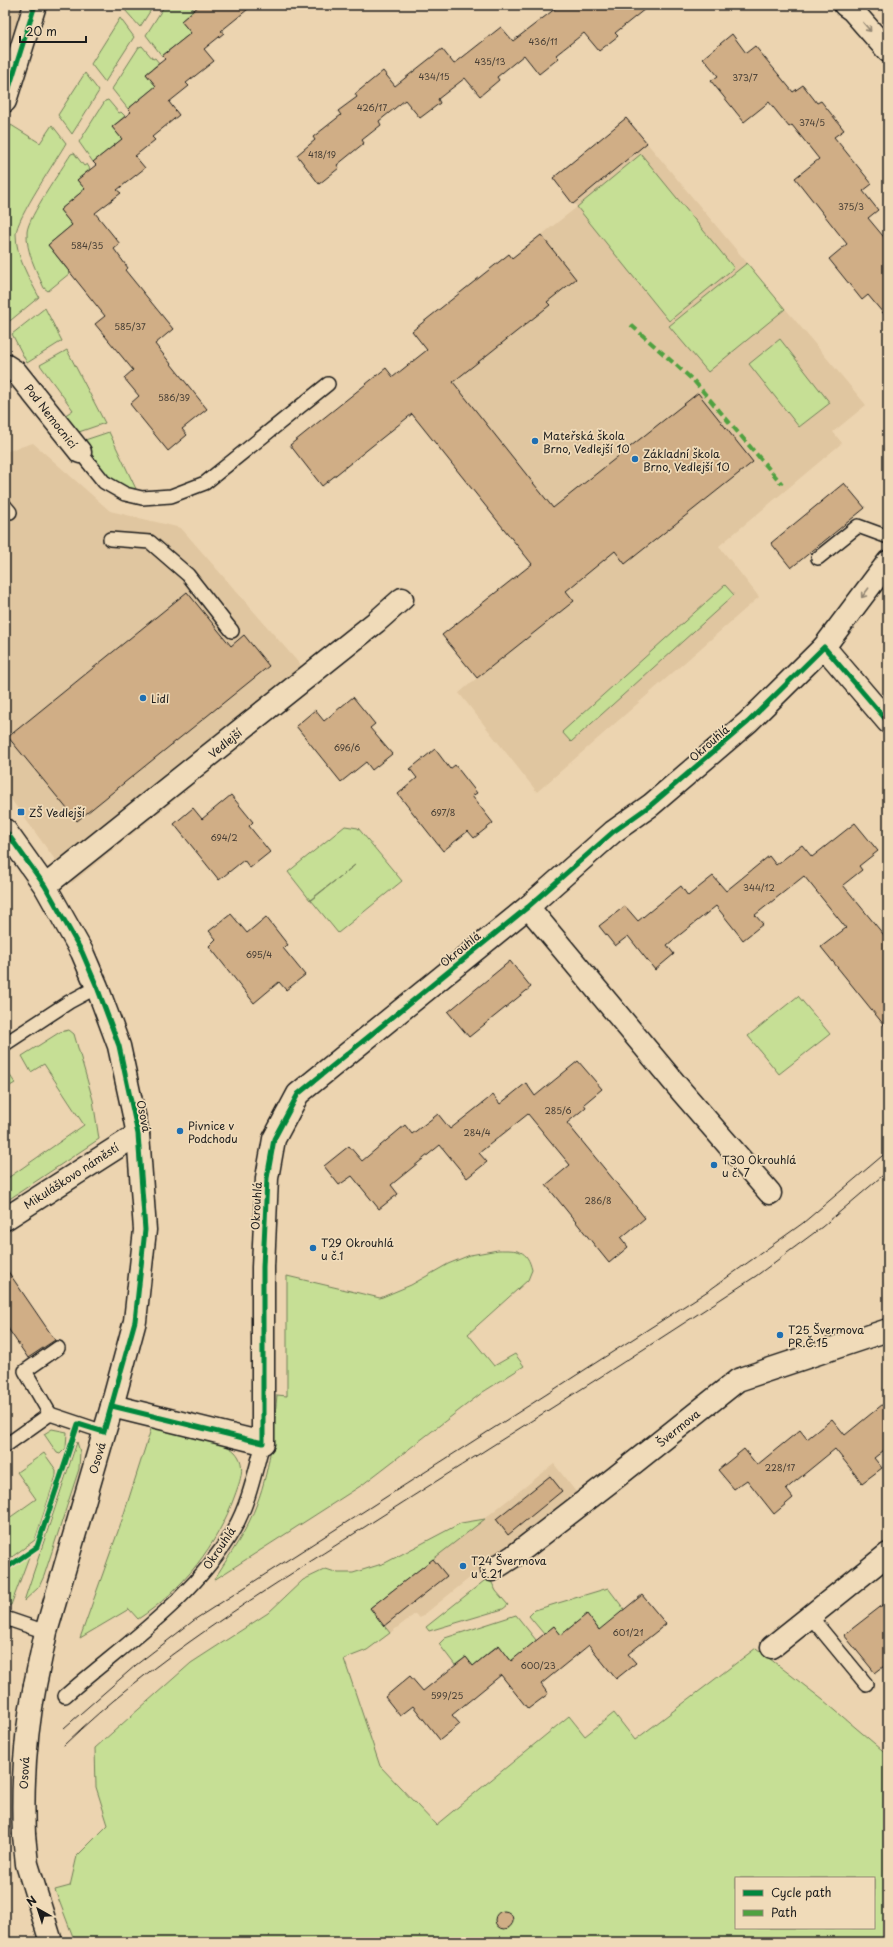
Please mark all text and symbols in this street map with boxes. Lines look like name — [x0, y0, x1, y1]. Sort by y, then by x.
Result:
scale bar — [20, 18, 86, 44]
text: 20 m — [26, 22, 57, 40]
one-way arrow — [863, 22, 872, 33]
house number: 436/11 — [528, 34, 558, 48]
house number: 435/13 — [475, 54, 505, 68]
house number: 434/15 — [418, 69, 450, 83]
house number: 373/7 — [732, 70, 758, 84]
house number: 426/17 — [357, 100, 387, 114]
house number: 374/5 — [799, 115, 825, 129]
house number: 418/19 — [308, 147, 336, 161]
house number: 375/3 — [838, 199, 864, 213]
house number: 584/35 — [71, 238, 103, 252]
house number: 585/37 — [114, 319, 146, 333]
street label: Pod Nemocnicí — [20, 380, 82, 452]
house number: 586/39 — [158, 390, 190, 404]
place label: Mateřská škola Brno, Vedlejší 10 — [543, 427, 629, 457]
marker: Mateřská škola Brno, Vedlejší 10 — [530, 436, 540, 446]
place label: Základní škola Brno, Vedlejší 10 — [643, 445, 729, 475]
marker: Základní škola Brno, Vedlejší 10 — [630, 454, 640, 464]
one-way arrow — [860, 588, 869, 599]
place label: Lidl — [151, 690, 169, 707]
marker: Lidl — [138, 693, 148, 703]
street label: Okrouhlá — [685, 721, 733, 765]
street label: Vedlejší — [205, 724, 246, 762]
house number: 696/6 — [334, 740, 360, 754]
place label: ZŠ Vedlejší — [29, 804, 85, 821]
house number: 697/8 — [430, 805, 456, 819]
marker: ZŠ Vedlejší — [16, 807, 26, 817]
house number: 694/2 — [210, 830, 238, 844]
house number: 344/12 — [743, 880, 775, 894]
street label: Okrouhlá — [436, 927, 484, 971]
house number: 695/4 — [246, 947, 272, 961]
street label: Osová — [133, 1098, 155, 1134]
house number: 285/6 — [545, 1103, 572, 1117]
place label: Pivnice v Podchodu — [188, 1117, 238, 1147]
house number: 284/4 — [463, 1125, 491, 1139]
marker: Pivnice v Podchodu — [175, 1126, 185, 1136]
street label: Mikuláškovo náměstí — [20, 1139, 122, 1213]
place label: T30 Okrouhlá u č. 7 — [722, 1151, 796, 1181]
marker: T30 Okrouhlá u č. 7 — [709, 1160, 719, 1170]
street label: Okrouhlá — [246, 1181, 266, 1230]
house number: 286/8 — [584, 1193, 612, 1207]
place label: T29 Okrouhlá u č.1 — [321, 1234, 394, 1264]
marker: T29 Okrouhlá u č.1 — [308, 1243, 318, 1253]
place label: T25 Švermova PR.Č.15 — [788, 1321, 864, 1351]
marker: T25 Švermova PR.Č.15 — [775, 1330, 785, 1340]
street label: Švermova — [652, 1405, 704, 1451]
street label: Osová — [84, 1440, 110, 1476]
house number: 228/17 — [765, 1460, 795, 1474]
street label: Okrouhlá — [199, 1523, 240, 1573]
place label: T24 Švermova u č.21 — [471, 1552, 547, 1582]
marker: T24 Švermova u č.21 — [458, 1561, 468, 1571]
house number: 601/21 — [613, 1625, 643, 1639]
house number: 600/23 — [520, 1658, 556, 1672]
house number: 599/25 — [431, 1688, 463, 1702]
street label: Osová — [15, 1756, 33, 1790]
legend — [735, 1877, 875, 1929]
text: Cycle path — [771, 1883, 832, 1901]
north arrow — [18, 1889, 58, 1929]
text: N — [23, 1891, 40, 1910]
text: Path — [771, 1903, 797, 1921]

